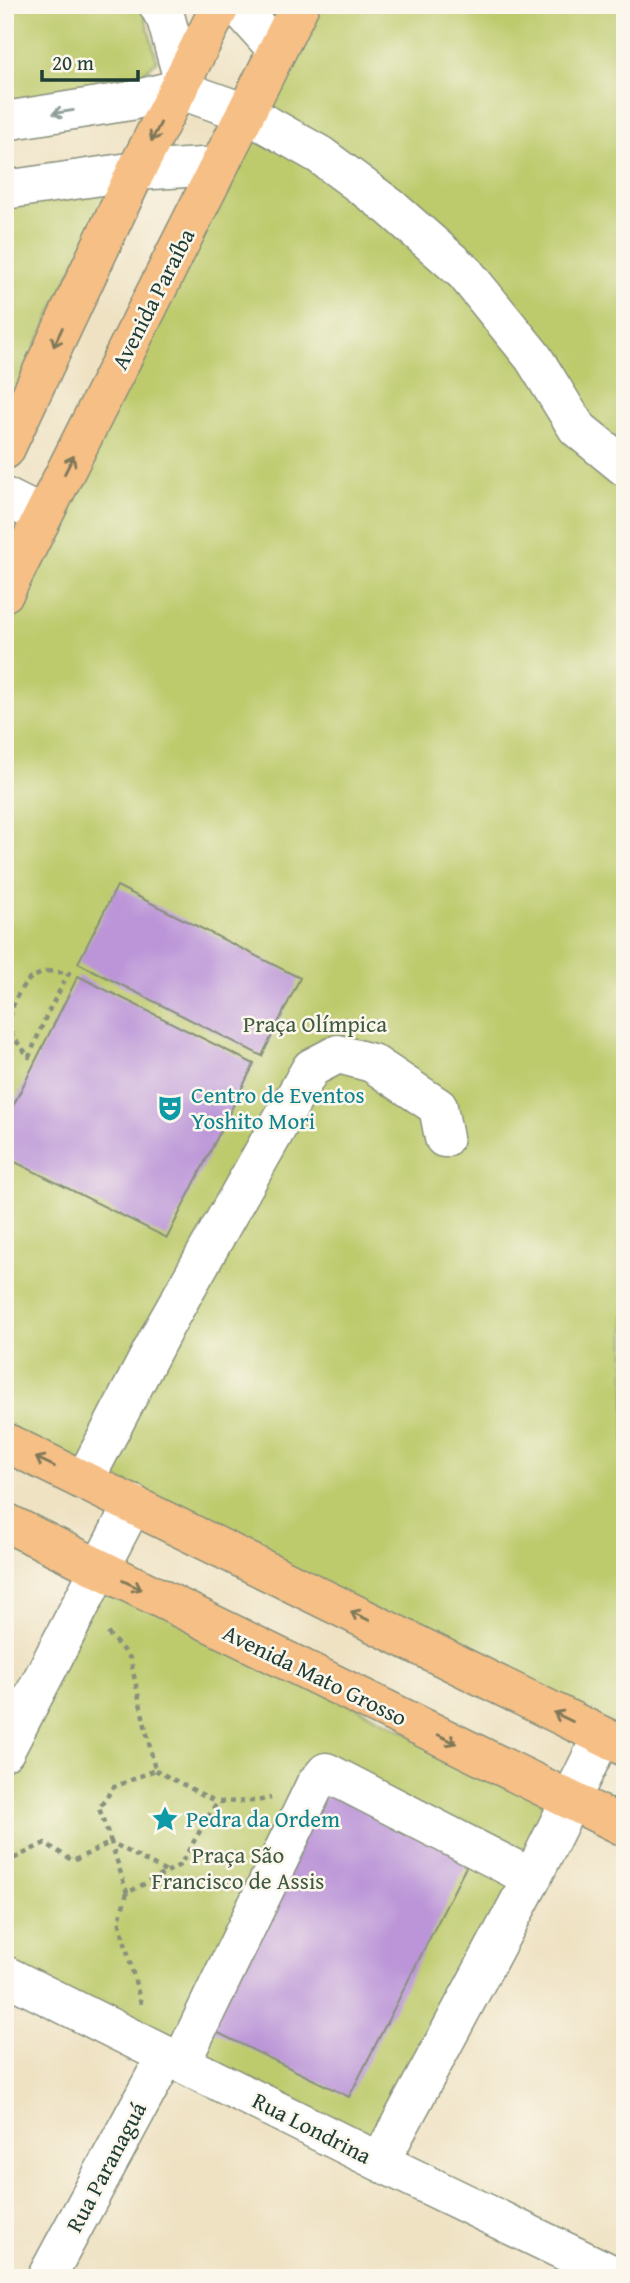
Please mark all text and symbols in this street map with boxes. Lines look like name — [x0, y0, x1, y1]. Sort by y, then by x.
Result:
scale bar — [42, 38, 138, 82]
text: 20 m — [52, 47, 94, 78]
one-way arrow — [52, 106, 75, 119]
one-way arrow — [149, 121, 163, 141]
street label: Avenida Paraíba — [103, 222, 202, 375]
one-way arrow — [51, 326, 65, 347]
one-way arrow — [62, 455, 76, 476]
park label: Praça Olímpica — [243, 1007, 387, 1040]
place label: Centro de Eventos Yoshito Mori — [191, 1078, 365, 1137]
theatre icon: Centro de Eventos Yoshito Mori — [155, 1093, 185, 1123]
one-way arrow — [35, 1455, 56, 1469]
one-way arrow — [121, 1579, 142, 1592]
one-way arrow — [350, 1609, 370, 1623]
street label: Avenida Mato Grosso — [218, 1616, 413, 1733]
one-way arrow — [553, 1709, 574, 1723]
one-way arrow — [436, 1733, 456, 1747]
place label: Pedra da Ordem — [186, 1802, 340, 1835]
place icon: Pedra da Ordem — [150, 1804, 180, 1834]
park label: Praça São Francisco de Assis — [152, 1838, 324, 1897]
street label: Rua Londrina — [247, 2083, 378, 2172]
street label: Rua Paranaguá — [57, 2096, 154, 2238]

